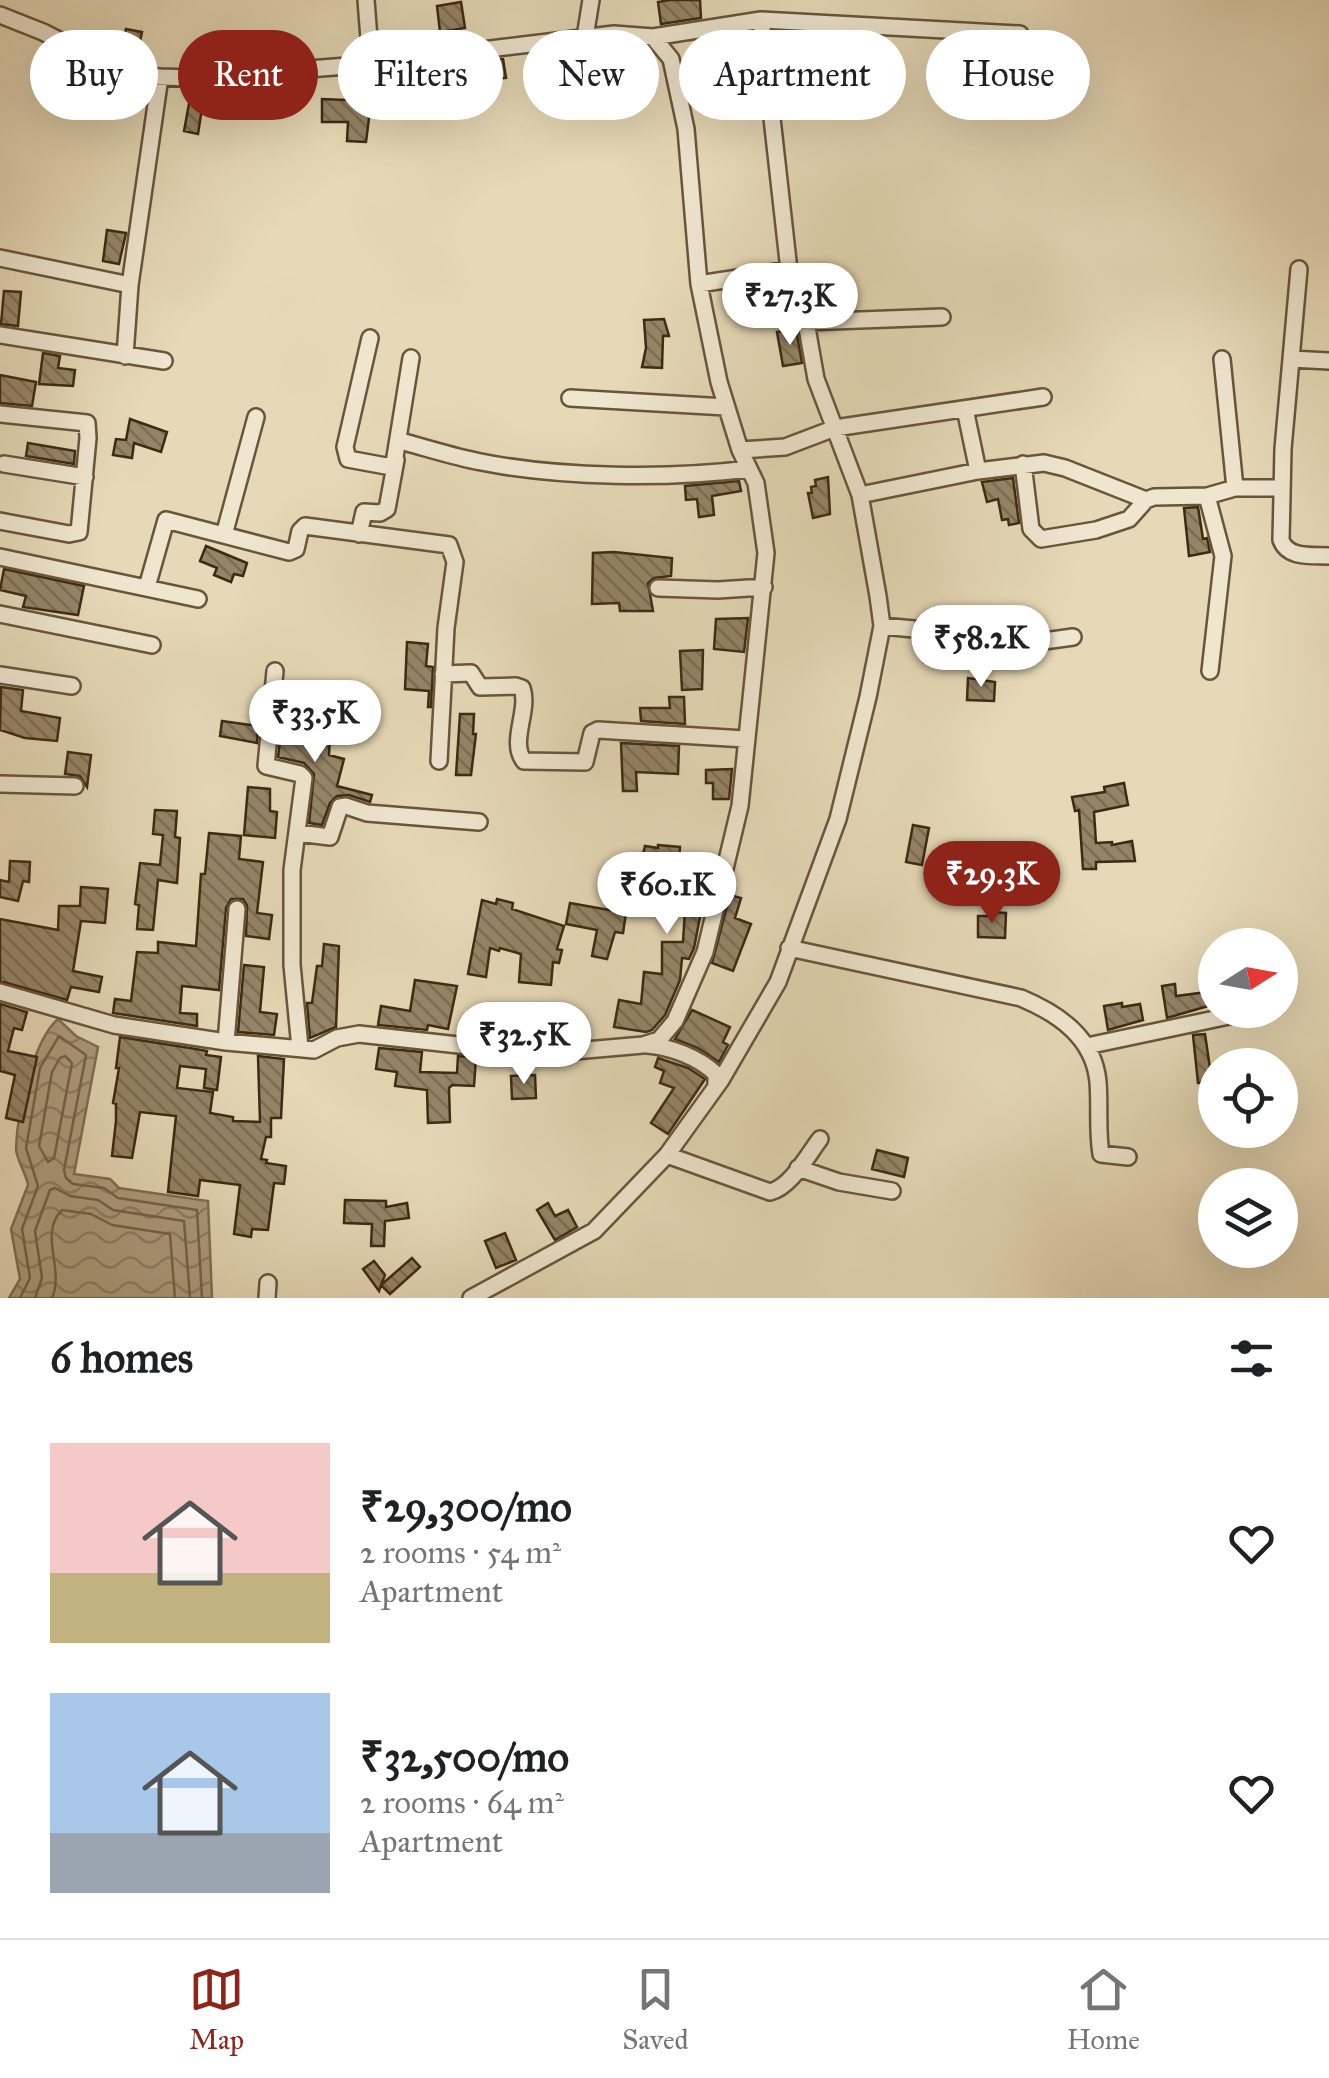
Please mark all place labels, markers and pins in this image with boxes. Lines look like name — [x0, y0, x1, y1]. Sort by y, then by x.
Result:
pin: ₹27.3K — [709, 263, 871, 348]
pin: ₹58.2K — [900, 605, 1062, 690]
pin: ₹33.5K — [234, 680, 396, 765]
pin: ₹29.3K — [911, 841, 1073, 926]
pin: ₹60.1K — [586, 852, 748, 937]
pin: ₹32.5K — [443, 1002, 605, 1087]

